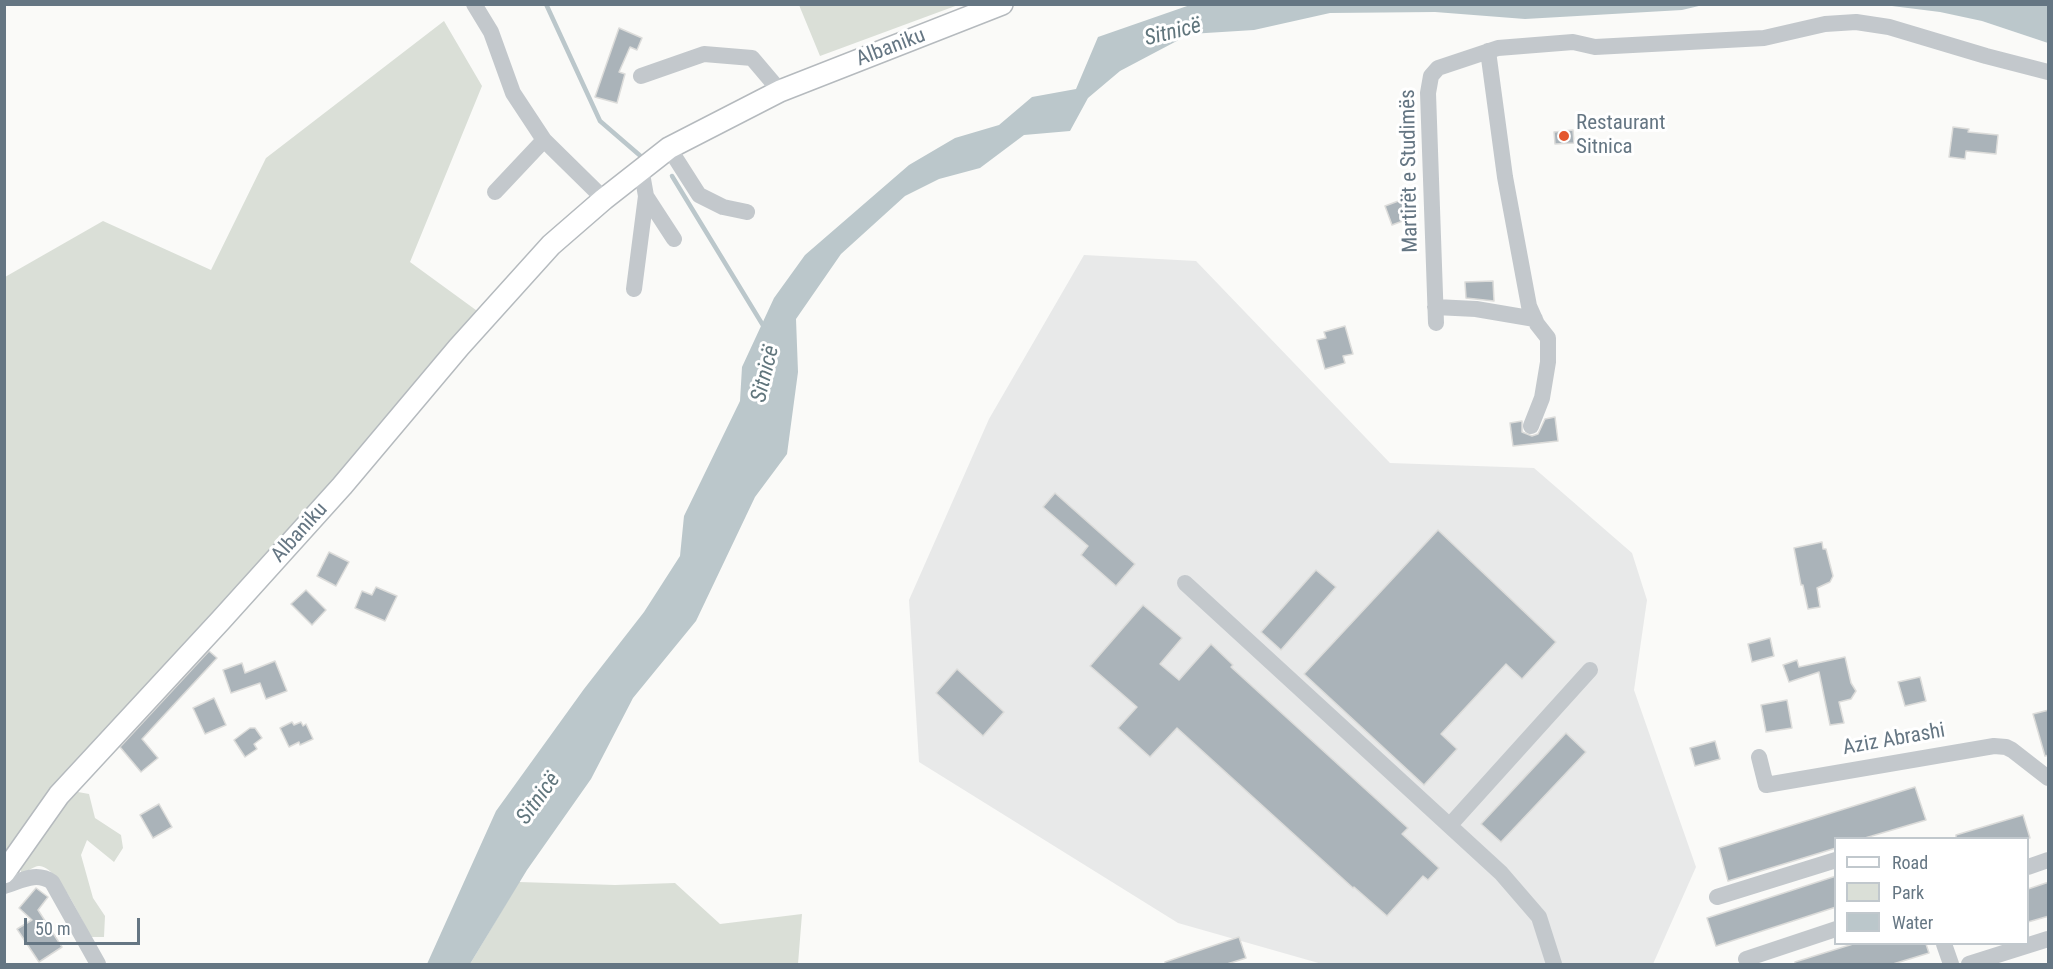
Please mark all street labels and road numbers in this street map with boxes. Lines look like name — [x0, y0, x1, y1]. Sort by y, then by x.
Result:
street label: Albaniku — [853, 23, 929, 73]
street label: Martirët e Studimës — [1396, 89, 1424, 253]
street label: Albaniku — [267, 498, 333, 568]
street label: Aziz Abrashi — [1841, 719, 1947, 761]

